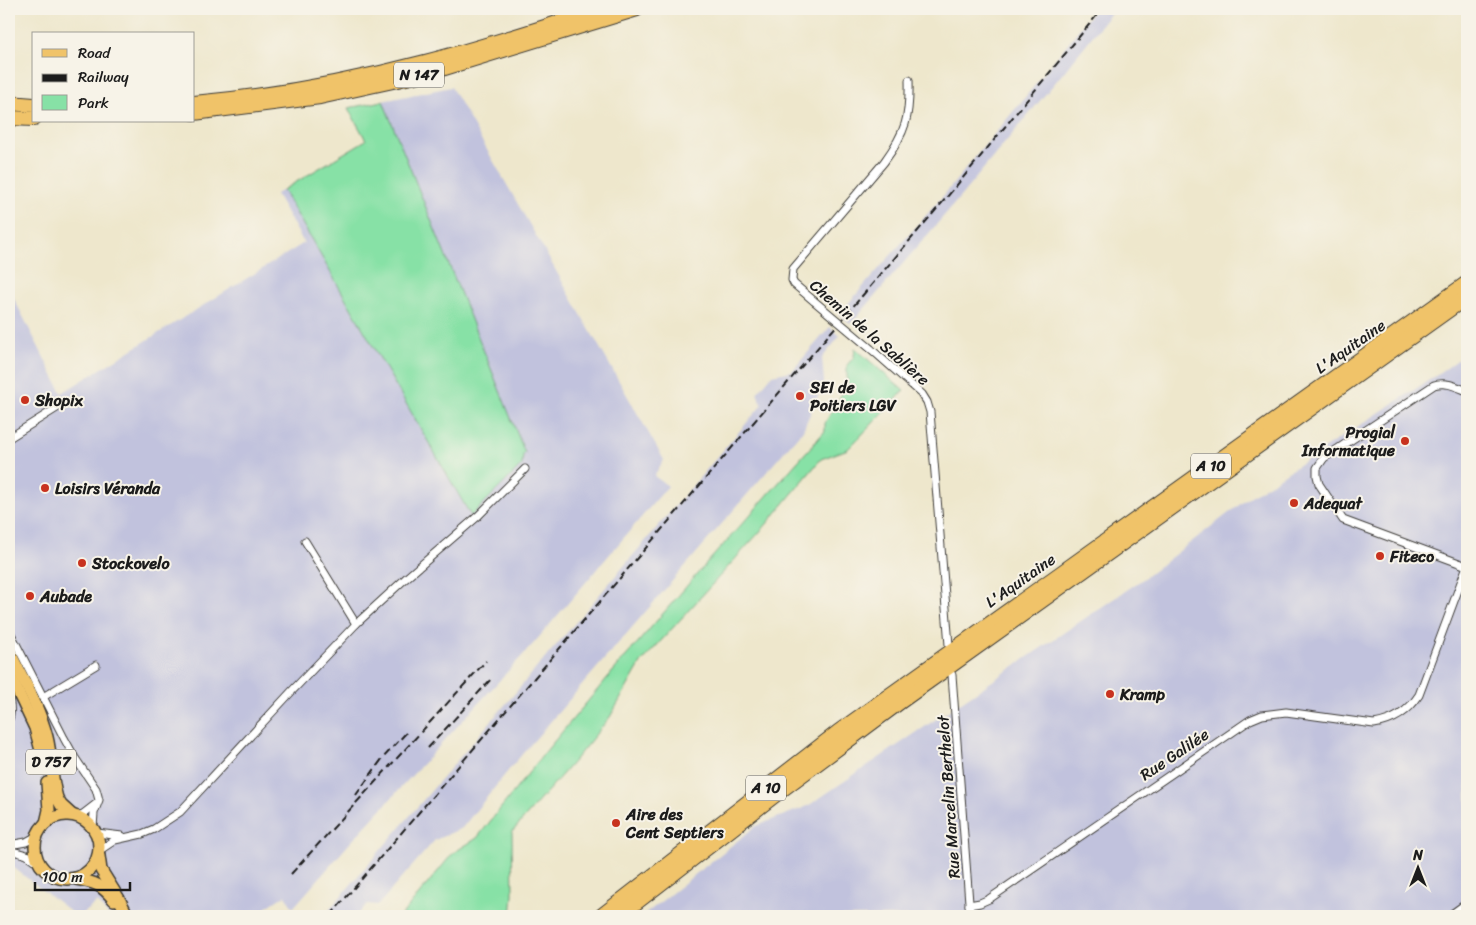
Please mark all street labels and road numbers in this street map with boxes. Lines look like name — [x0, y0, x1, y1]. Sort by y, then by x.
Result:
road number: N 147 — [394, 62, 444, 88]
street label: Chemin de la Sablière — [803, 272, 936, 393]
street label: L'Aquitaine — [1309, 311, 1392, 382]
road number: A 10 — [1191, 454, 1231, 478]
street label: L'Aquitaine — [979, 545, 1062, 616]
street label: Rue Marcelin Berthelot — [928, 714, 969, 880]
street label: Rue Galilée — [1134, 720, 1215, 788]
road number: D 757 — [26, 750, 76, 774]
road number: A 10 — [746, 776, 786, 800]

